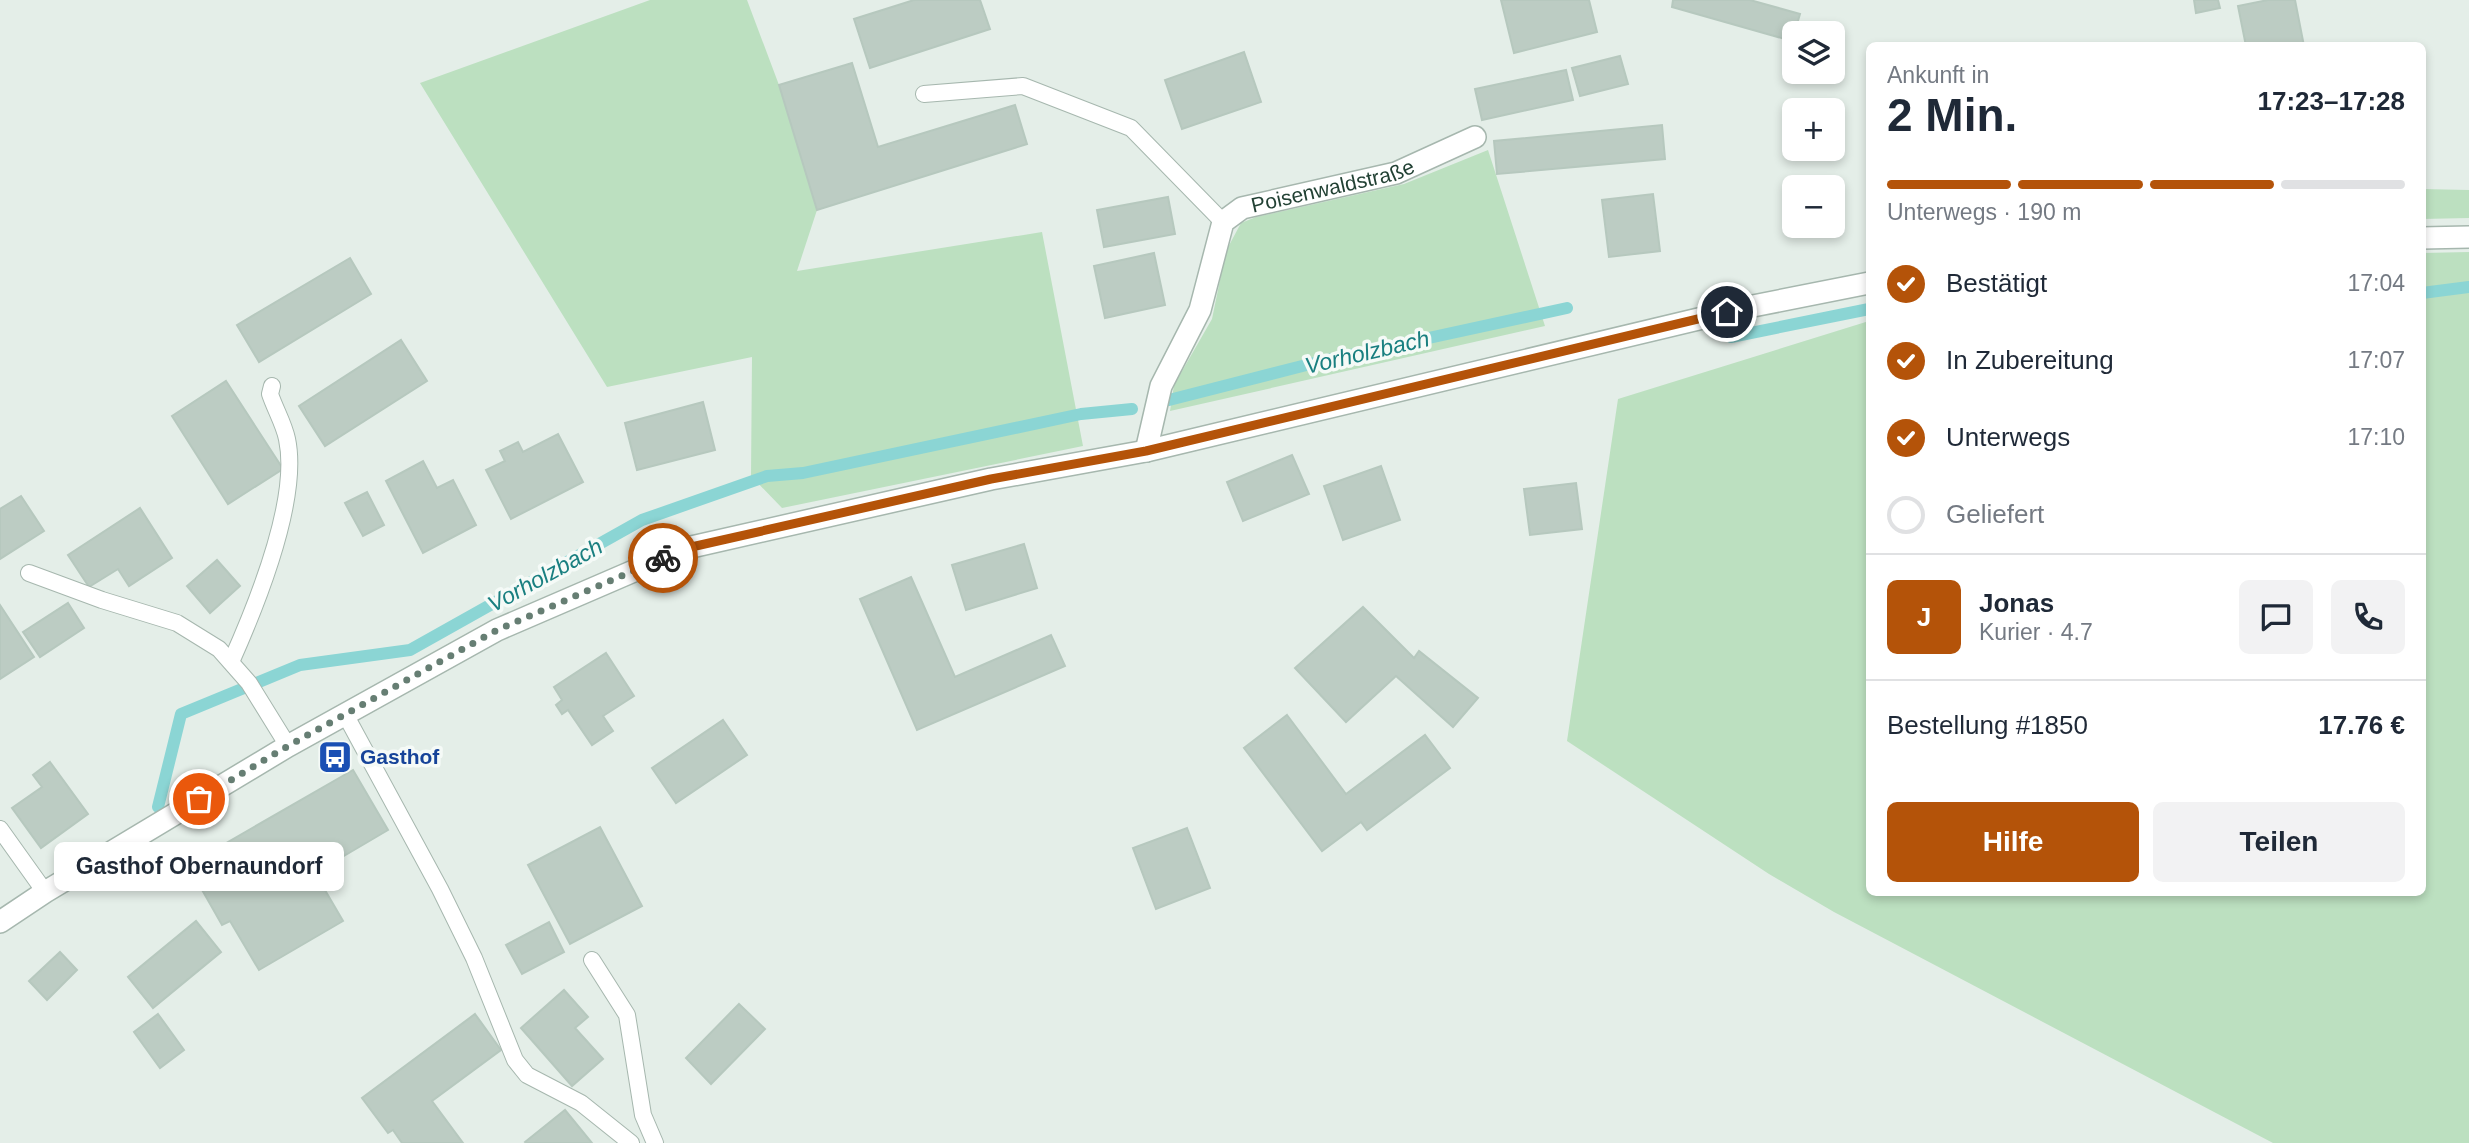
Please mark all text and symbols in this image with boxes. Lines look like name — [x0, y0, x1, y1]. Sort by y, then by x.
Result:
map controls — [1782, 21, 1845, 238]
button: layers — [1782, 21, 1845, 84]
text: Ankunft in — [1887, 62, 1989, 88]
text: 17:23–17:28 — [2258, 86, 2405, 116]
text: 2 Min. — [1887, 89, 2017, 141]
button: + — [1782, 98, 1845, 161]
street label: Poisenwaldstraße — [1249, 154, 1418, 217]
button: − — [1782, 175, 1845, 238]
text: Unterwegs · 190 m — [1887, 199, 2081, 225]
icon: check — [1887, 265, 1925, 303]
text: Bestätigt — [1946, 268, 2047, 298]
text: 17:04 — [2347, 270, 2405, 296]
pin — [1697, 282, 1757, 342]
icon: home — [1708, 293, 1746, 331]
water label: Vorholzbach — [1302, 325, 1432, 379]
icon: check — [1887, 342, 1925, 380]
text: In Zubereitung — [1946, 345, 2114, 375]
text: 17:07 — [2347, 347, 2405, 373]
icon: check — [1887, 419, 1925, 457]
text: Unterwegs — [1946, 422, 2070, 452]
text: 17:10 — [2347, 424, 2405, 450]
text: Geliefert — [1946, 499, 2044, 529]
courier — [628, 523, 698, 593]
water label: Vorholzbach — [483, 533, 607, 617]
icon: bike — [644, 539, 682, 577]
button: chat — [2239, 580, 2313, 654]
button: phone — [2331, 580, 2405, 654]
text: Jonas — [1979, 588, 2054, 618]
text: J — [1917, 602, 1931, 632]
text: Kurier · 4.7 — [1979, 619, 2093, 645]
text: Bestellung #1850 — [1887, 710, 2088, 740]
text: 17.76 € — [2318, 710, 2405, 740]
bus stop icon: Gasthof — [316, 738, 354, 776]
place label: Gasthof — [360, 745, 440, 768]
pin — [169, 769, 229, 829]
icon: bag — [180, 780, 218, 818]
button: Hilfe — [1887, 802, 2139, 882]
button: Teilen — [2153, 802, 2405, 882]
callout: Gasthof Obernaundorf — [54, 841, 344, 890]
text: Gasthof Obernaundorf — [76, 853, 322, 879]

